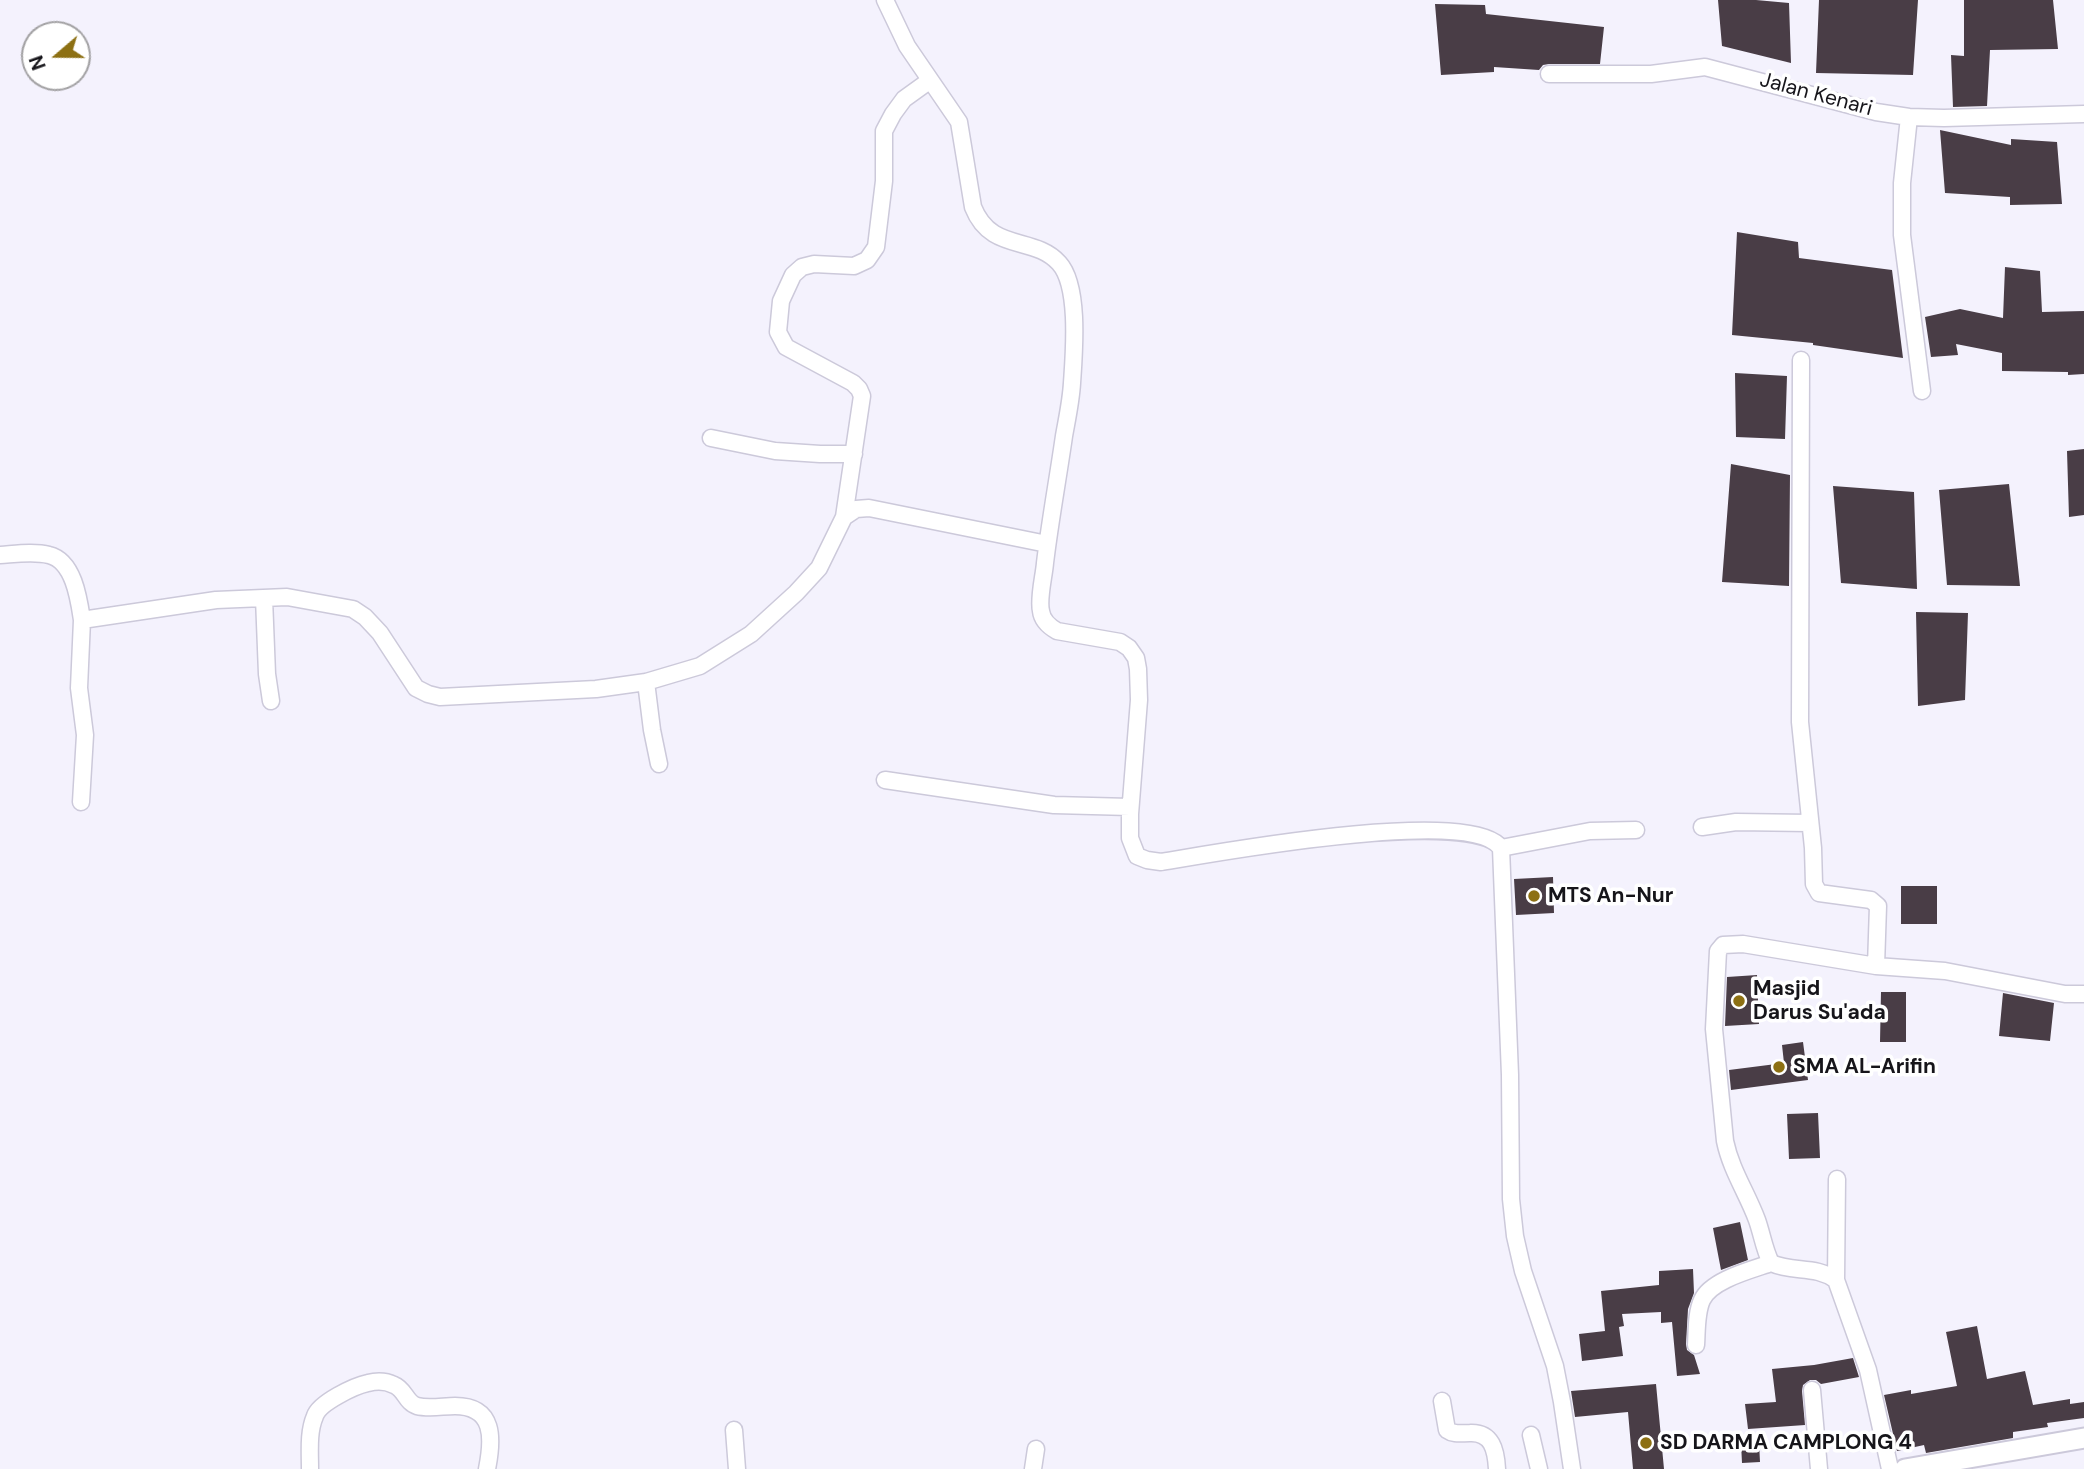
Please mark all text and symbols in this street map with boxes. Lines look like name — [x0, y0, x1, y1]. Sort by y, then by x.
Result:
north arrow — [21, 21, 91, 91]
text: N — [24, 52, 52, 73]
street label: Jalan Kenari — [1757, 68, 1875, 122]
place label: MTS An-Nur — [1548, 883, 1673, 909]
marker: MTS An-Nur — [1526, 888, 1542, 904]
place label: Masjid Darus Su'ada — [1753, 976, 1886, 1026]
marker: Masjid Darus Su'ada — [1731, 993, 1747, 1009]
place label: SMA AL-Arifin — [1793, 1054, 1936, 1080]
marker: SMA AL-Arifin — [1771, 1059, 1787, 1075]
place label: SD DARMA CAMPLONG 4 — [1660, 1430, 1912, 1456]
marker: SD DARMA CAMPLONG 4 — [1638, 1435, 1654, 1451]

